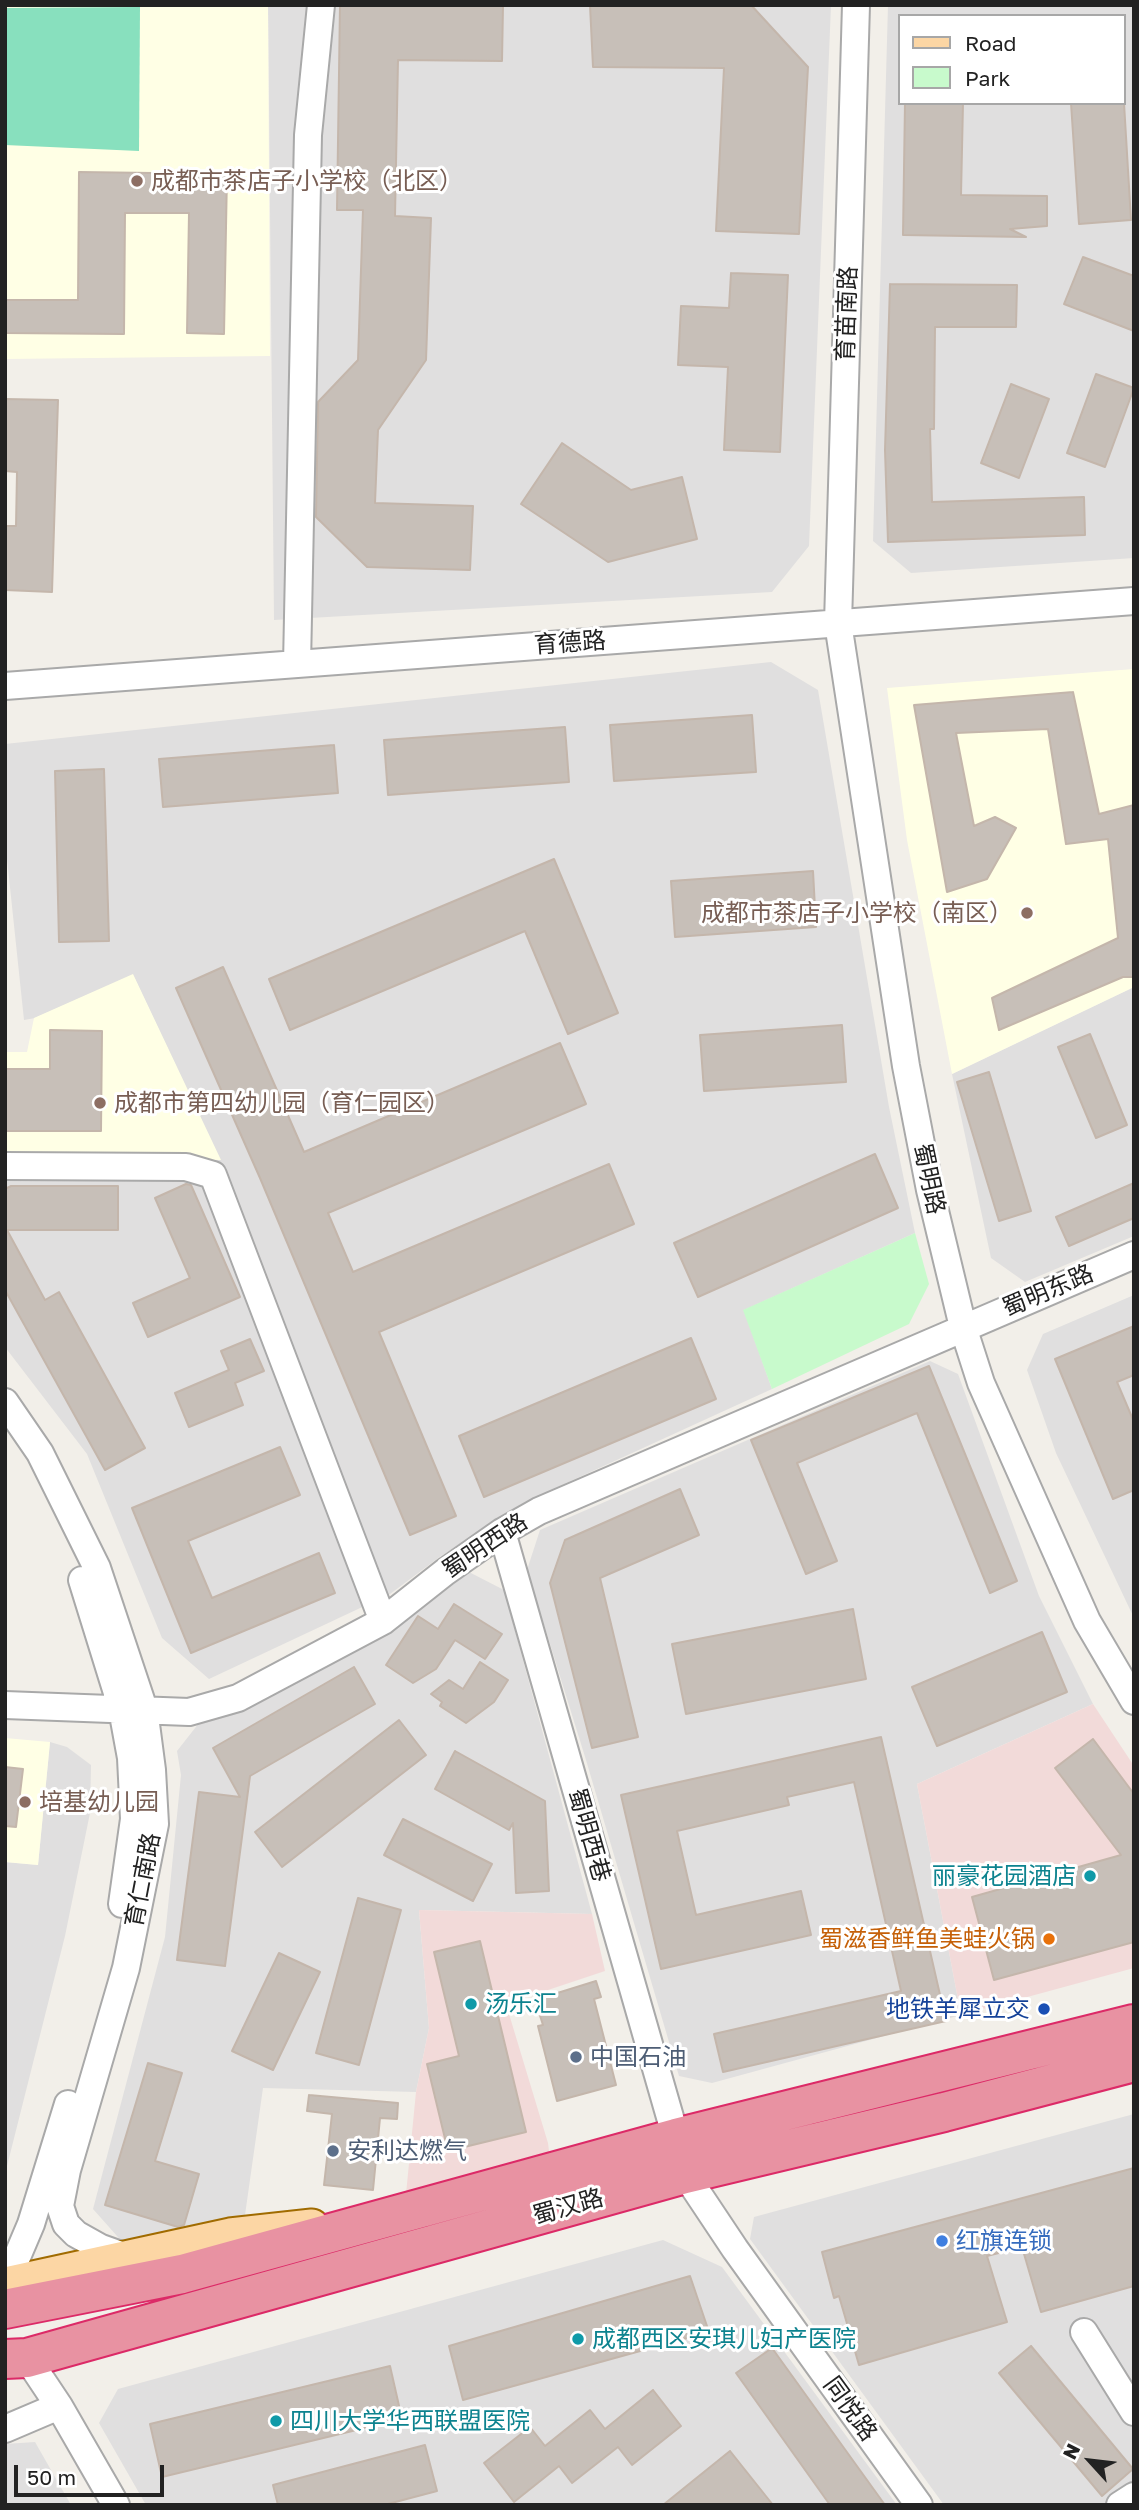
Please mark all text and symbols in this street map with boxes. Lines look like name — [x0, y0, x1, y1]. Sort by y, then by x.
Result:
legend — [898, 14, 1125, 105]
text: Road — [965, 30, 1016, 56]
text: Park — [965, 65, 1010, 91]
place label: 成都市茶店子小学校（北区） — [151, 167, 463, 195]
marker: 成都市茶店子小学校（北区） — [129, 173, 145, 189]
street label: 育苗南路 — [831, 266, 863, 362]
street label: 育德路 — [533, 626, 607, 660]
place label: 成都市茶店子小学校（南区） — [701, 899, 1013, 927]
marker: 成都市茶店子小学校（南区） — [1019, 905, 1035, 921]
place label: 成都市第四幼儿园（育仁园区） — [114, 1089, 450, 1117]
marker: 成都市第四幼儿园（育仁园区） — [92, 1095, 108, 1111]
street label: 蜀明路 — [907, 1141, 951, 1217]
street label: 蜀明东路 — [998, 1259, 1098, 1323]
street label: 蜀明西路 — [437, 1507, 533, 1585]
street label: 蜀明西巷 — [562, 1785, 616, 1885]
place label: 培基幼儿园 — [39, 1788, 159, 1816]
marker: 培基幼儿园 — [17, 1794, 33, 1810]
street label: 育仁南路 — [120, 1830, 166, 1930]
place label: 丽豪花园酒店 — [932, 1862, 1076, 1890]
marker: 丽豪花园酒店 — [1082, 1868, 1098, 1884]
place label: 蜀滋香鲜鱼美蛙火锅 — [819, 1925, 1035, 1953]
marker: 蜀滋香鲜鱼美蛙火锅 — [1041, 1931, 1057, 1947]
place label: 汤乐汇 — [485, 1990, 557, 2018]
place label: 地铁羊犀立交 — [886, 1995, 1030, 2023]
marker: 汤乐汇 — [463, 1996, 479, 2012]
marker: 地铁羊犀立交 — [1036, 2001, 1052, 2017]
place label: 中国石油 — [590, 2043, 686, 2071]
marker: 中国石油 — [568, 2049, 584, 2065]
place label: 安利达燃气 — [347, 2137, 467, 2165]
marker: 安利达燃气 — [325, 2143, 341, 2159]
street label: 蜀汉路 — [529, 2183, 607, 2231]
place label: 红旗连锁 — [956, 2227, 1052, 2255]
marker: 红旗连锁 — [934, 2233, 950, 2249]
place label: 成都西区安琪儿妇产医院 — [592, 2325, 856, 2353]
marker: 成都西区安琪儿妇产医院 — [570, 2331, 586, 2347]
street label: 同悦路 — [817, 2371, 883, 2447]
place label: 四川大学华西联盟医院 — [290, 2407, 530, 2435]
marker: 四川大学华西联盟医院 — [268, 2413, 284, 2429]
north arrow — [1055, 2426, 1125, 2496]
text: N — [1057, 2440, 1084, 2463]
scale bar — [18, 2450, 168, 2494]
text: 50 m — [27, 2464, 76, 2490]

